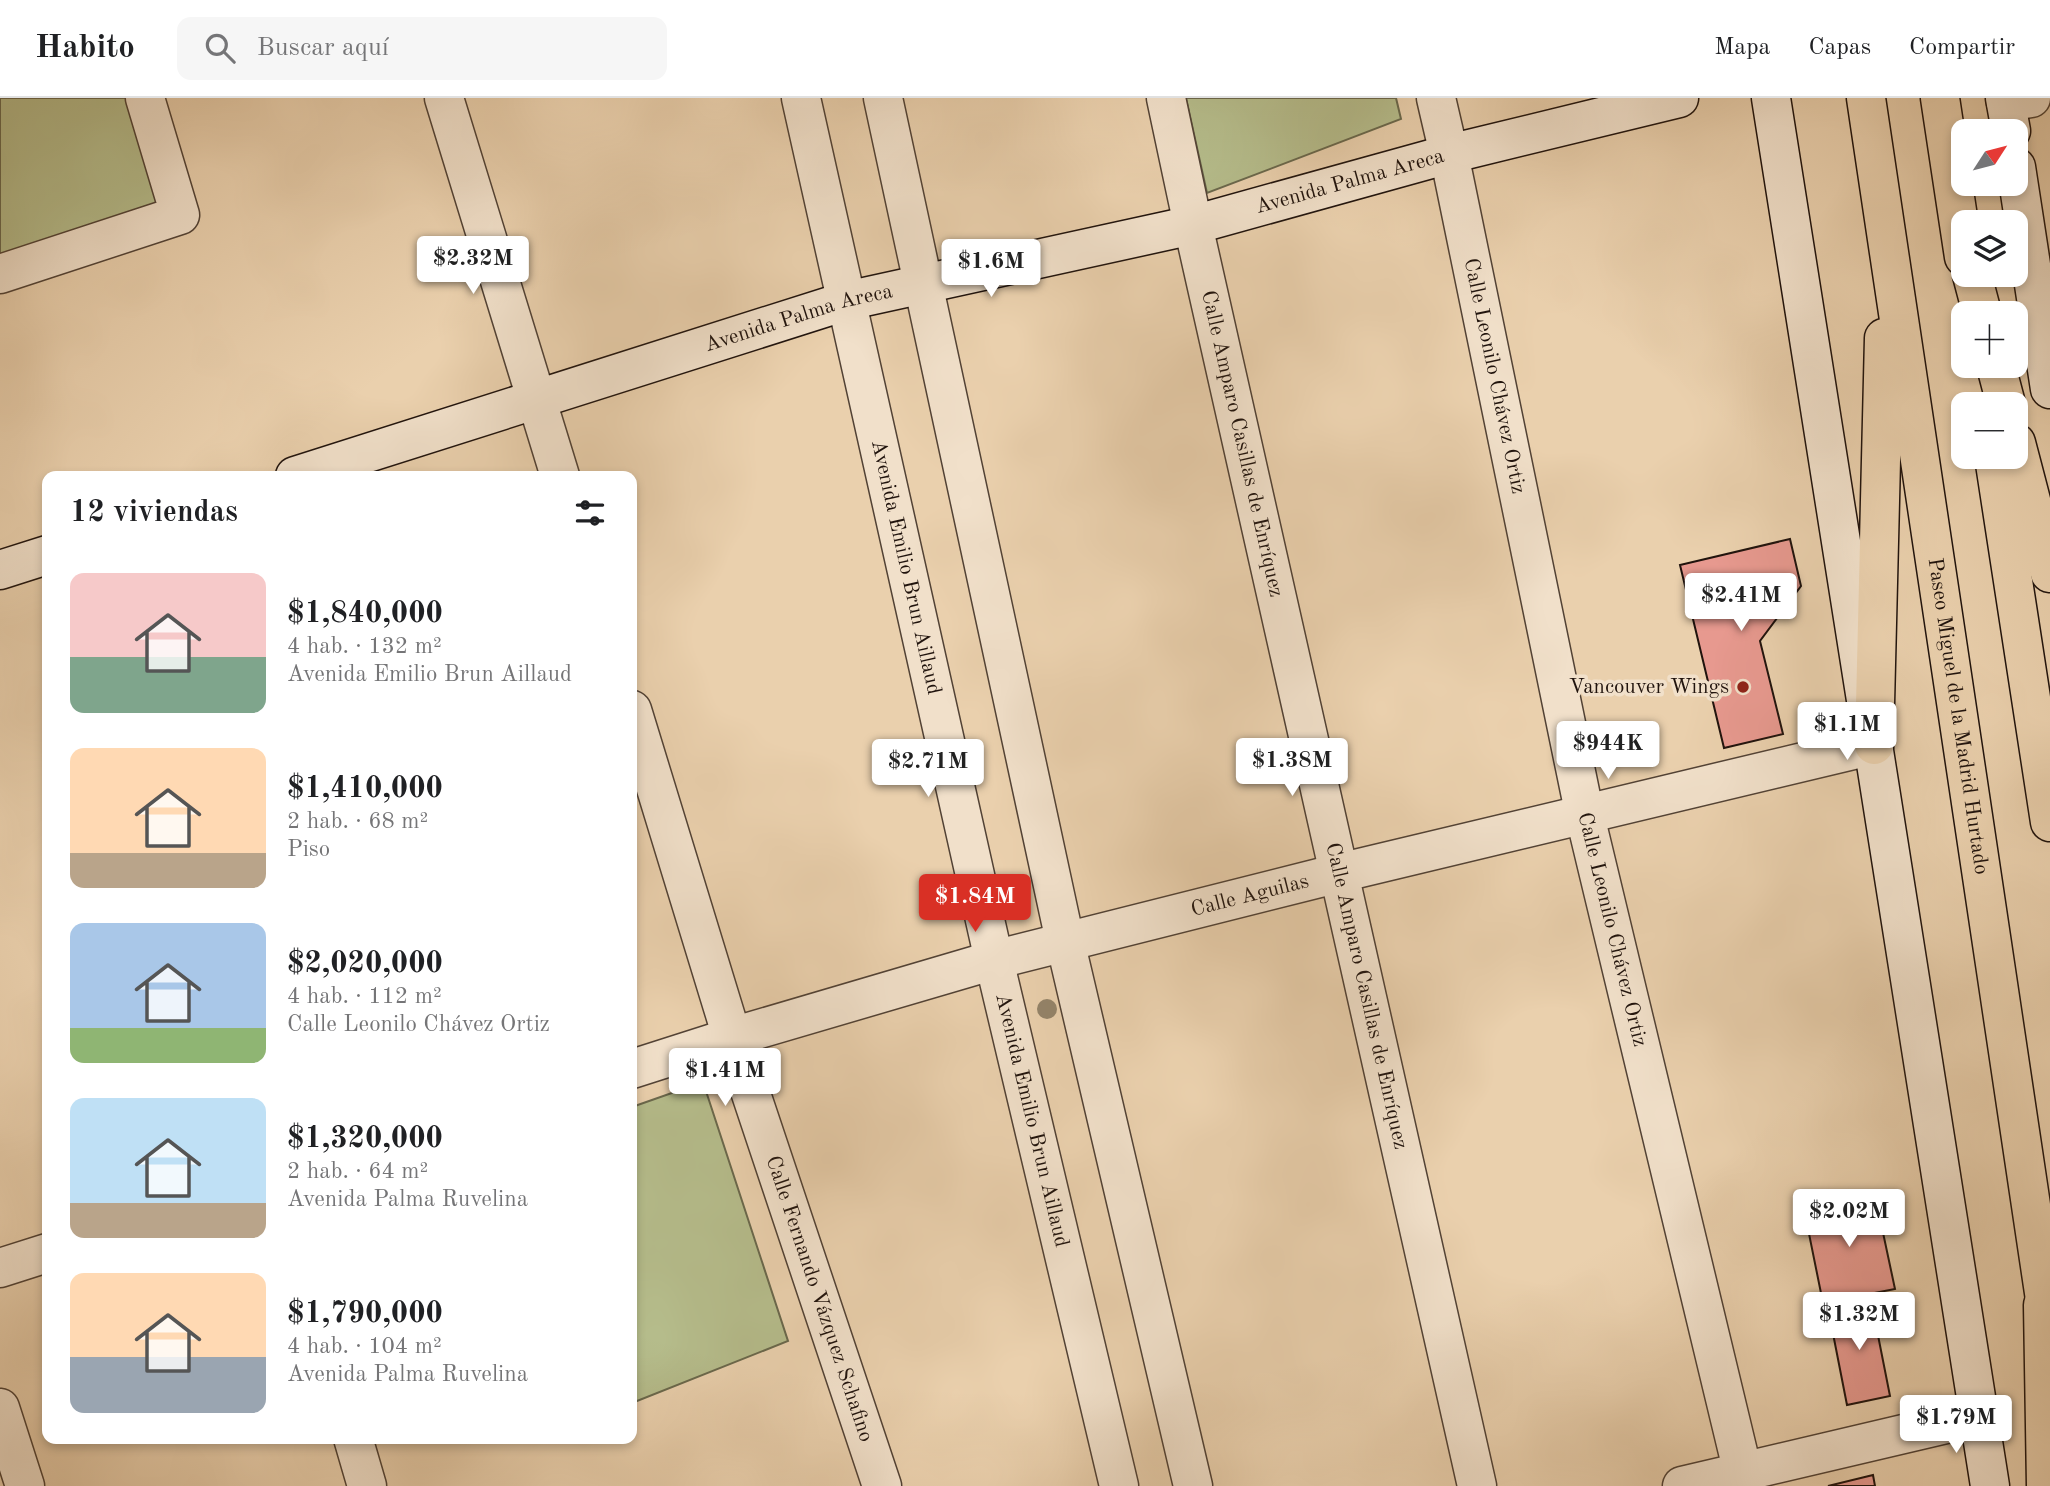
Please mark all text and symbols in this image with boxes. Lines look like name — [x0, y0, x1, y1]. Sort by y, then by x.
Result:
search box — [177, 17, 667, 80]
icon: search — [201, 29, 239, 67]
text: Habito — [35, 32, 135, 65]
text: Buscar aquí — [257, 35, 389, 61]
text: Mapa — [1714, 36, 1770, 60]
text: Capas — [1808, 36, 1871, 60]
text: Compartir — [1909, 36, 2015, 60]
north arrow — [1951, 119, 2028, 196]
map controls — [1951, 119, 2028, 469]
street label: Avenida Palma Areca — [1253, 145, 1446, 218]
button: layers — [1951, 210, 2028, 287]
pin: $2.32M — [416, 236, 530, 296]
pin: $1.6M — [942, 240, 1040, 299]
text: $2.32M — [433, 247, 513, 270]
text: $1.6M — [958, 250, 1024, 273]
street label: Calle Leonilo Chávez Ortiz — [1460, 256, 1529, 496]
street label: Avenida Palma Areca — [702, 281, 895, 356]
street label: Calle Amparo Casillas de Enríquez — [1198, 288, 1287, 599]
button: + — [1951, 301, 2028, 378]
button: − — [1951, 392, 2028, 469]
street label: Avenida Emilio Brun Aillaud — [867, 438, 945, 697]
icon: filters — [571, 494, 609, 532]
text: 12 viviendas — [70, 498, 238, 528]
street label: Paseo Miguel de la Madrid Hurtado — [1924, 556, 1992, 876]
pin: $2.41M — [1684, 574, 1798, 633]
text: $2.41M — [1701, 584, 1781, 607]
text: $1,840,000 — [287, 599, 443, 629]
icon: home — [126, 601, 210, 685]
text: 4 hab. · 132 m² — [287, 635, 442, 658]
text: Avenida Emilio Brun Aillaud — [287, 663, 572, 686]
place label: Vancouver Wings — [1569, 677, 1729, 698]
marker: Vancouver Wings — [1735, 679, 1751, 695]
pin: $1.1M — [1798, 702, 1896, 762]
text: $1.1M — [1814, 713, 1880, 736]
pin: $944K — [1559, 722, 1657, 781]
text: $944K — [1572, 732, 1644, 755]
pin: $1.38M — [1235, 738, 1349, 798]
pin: $2.71M — [871, 740, 985, 799]
text: $1.38M — [1252, 749, 1332, 772]
text: $2.71M — [888, 750, 968, 773]
text: $1,410,000 — [287, 774, 443, 804]
icon: home — [126, 776, 210, 860]
text: 2 hab. · 68 m² — [287, 810, 428, 833]
street label: Calle Leonilo Chávez Ortiz — [1574, 810, 1651, 1049]
text: Piso — [287, 838, 330, 861]
street label: Calle Amparo Casillas de Enríquez — [1322, 841, 1411, 1151]
street label: Calle Aguilas — [1189, 871, 1311, 920]
pin: $1.84M — [918, 874, 1032, 934]
text: $1.84M — [935, 885, 1015, 908]
text: $2,020,000 — [287, 949, 443, 979]
icon: home — [126, 951, 210, 1035]
text: 4 hab. · 112 m² — [287, 985, 442, 1008]
street label: Avenida Emilio Brun Aillaud — [992, 991, 1072, 1249]
text: Calle Leonilo Chávez Ortiz — [287, 1013, 550, 1036]
pin: $1.41M — [668, 1048, 782, 1108]
text: $1.41M — [685, 1059, 765, 1082]
text: $1,320,000 — [287, 1124, 443, 1154]
icon: home — [126, 1126, 210, 1210]
street label: Calle Fernando Vázquez Schafino — [762, 1153, 877, 1445]
text: 2 hab. · 64 m² — [287, 1160, 428, 1183]
text: Avenida Palma Ruvelina — [287, 1188, 528, 1211]
pin: $2.02M — [1792, 1190, 1906, 1249]
text: $2.02M — [1809, 1200, 1889, 1223]
pin: $1.32M — [1802, 1292, 1916, 1352]
text: $1,790,000 — [287, 1299, 443, 1329]
icon: home — [126, 1301, 210, 1385]
text: $1.32M — [1819, 1303, 1899, 1326]
text: 4 hab. · 104 m² — [287, 1335, 442, 1358]
text: Avenida Palma Ruvelina — [287, 1363, 528, 1386]
pin: $1.79M — [1899, 1396, 2013, 1455]
text: $1.79M — [1916, 1406, 1996, 1429]

